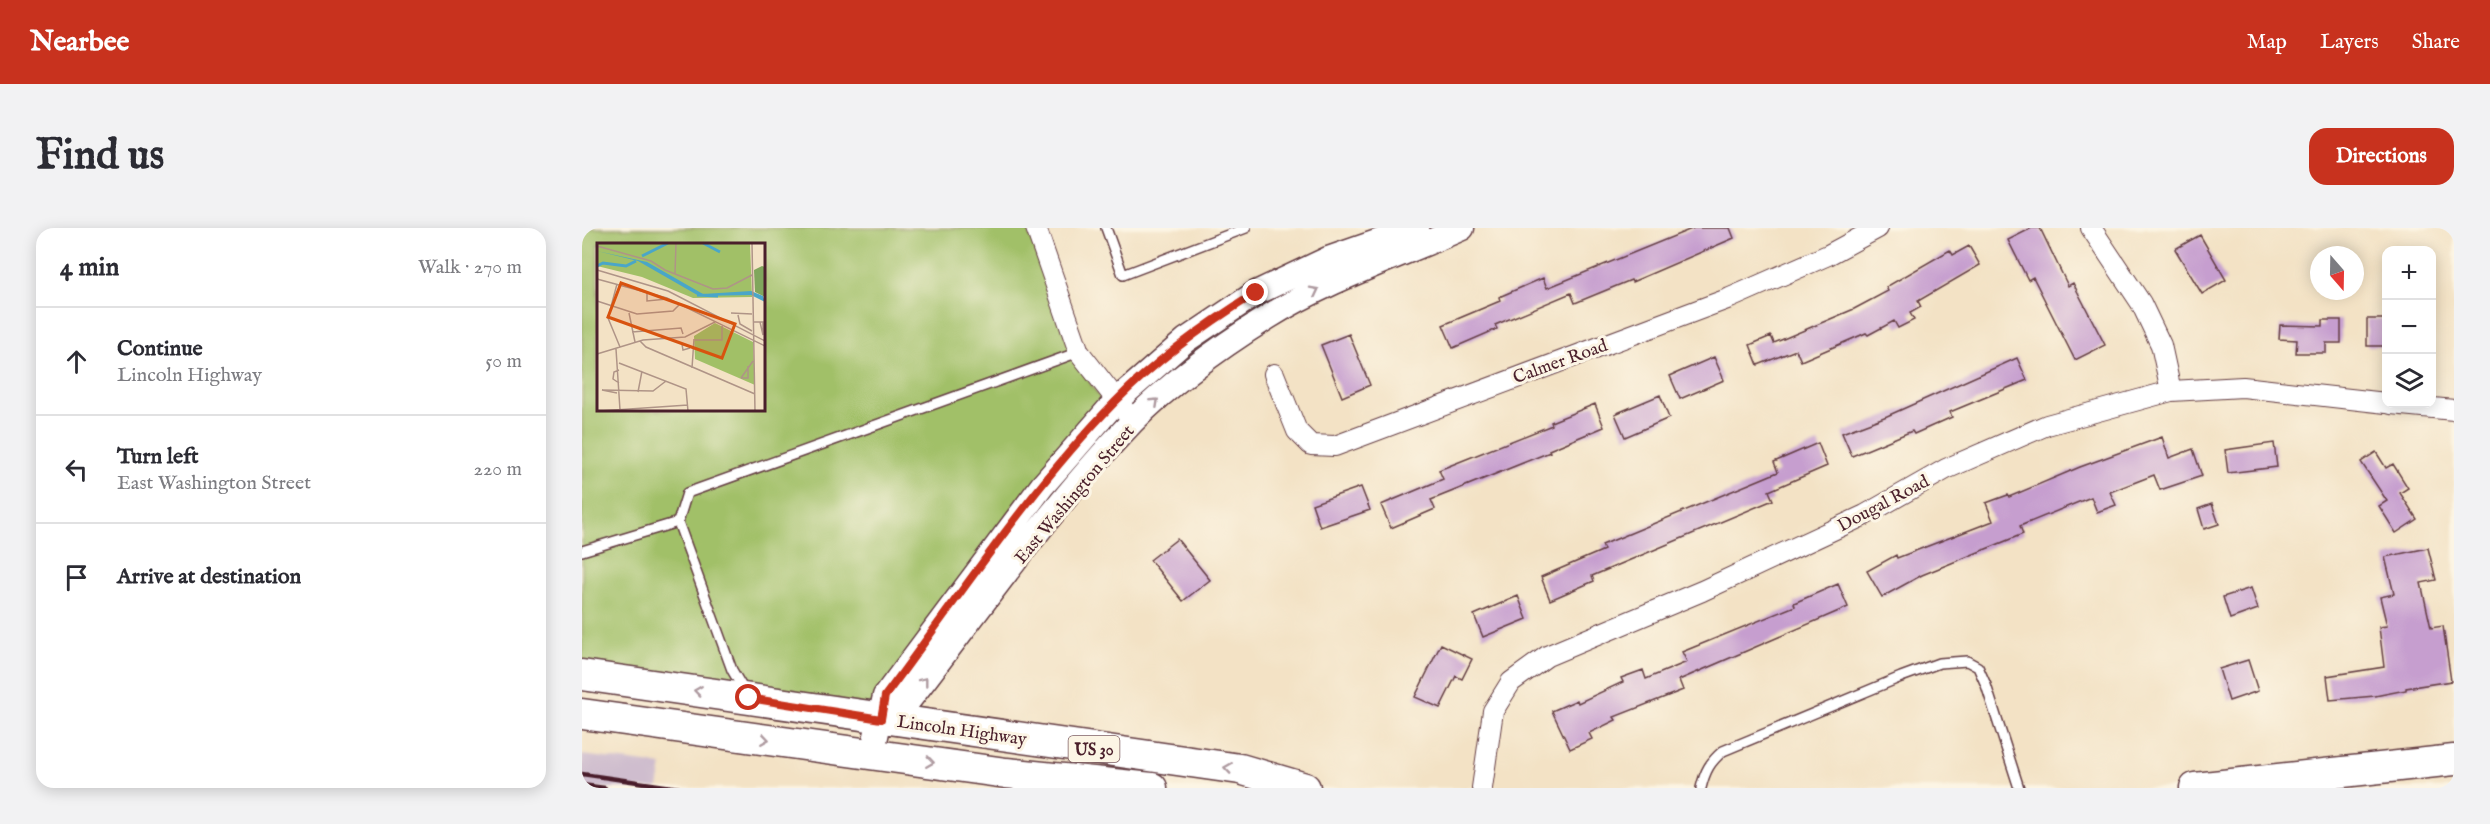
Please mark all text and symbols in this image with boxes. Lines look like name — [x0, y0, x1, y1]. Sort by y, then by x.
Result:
text: Nearbee — [30, 25, 129, 60]
text: Map — [2247, 29, 2287, 56]
text: Layers — [2320, 29, 2379, 56]
text: Share — [2412, 29, 2460, 56]
button: Directions — [2309, 128, 2454, 185]
text: Find us — [36, 130, 164, 183]
inset map — [597, 243, 765, 411]
north arrow — [2310, 246, 2364, 300]
map controls — [2382, 246, 2436, 408]
button: + — [2382, 246, 2436, 300]
text: 4 min — [60, 251, 119, 284]
text: Walk · 270 m — [418, 255, 522, 280]
route end — [1242, 279, 1268, 305]
one-way arrow — [1308, 287, 1319, 298]
button: − — [2382, 300, 2436, 354]
text: Continue — [117, 335, 203, 363]
street label: Calmer Road — [1510, 335, 1611, 390]
icon: ahead — [60, 345, 93, 378]
text: 50 m — [485, 349, 522, 374]
button: layers — [2382, 354, 2436, 408]
text: Lincoln Highway — [117, 363, 262, 388]
one-way arrow — [1147, 398, 1158, 409]
street label: East Washington Street — [1010, 421, 1140, 569]
text: Turn left — [117, 443, 199, 471]
icon: left — [60, 453, 93, 486]
text: 220 m — [474, 457, 522, 482]
street label: Dougal Road — [1834, 470, 1934, 538]
text: East Washington Street — [117, 471, 311, 496]
icon: arrive — [60, 561, 93, 594]
text: Arrive at destination — [117, 563, 301, 591]
one-way arrow — [916, 677, 927, 688]
route start — [735, 684, 761, 710]
one-way arrow — [694, 685, 703, 698]
street label: Lincoln Highway — [896, 711, 1028, 752]
one-way arrow — [760, 733, 769, 745]
road number: US 30 — [1068, 736, 1120, 762]
one-way arrow — [925, 756, 934, 768]
one-way arrow — [1223, 762, 1233, 774]

